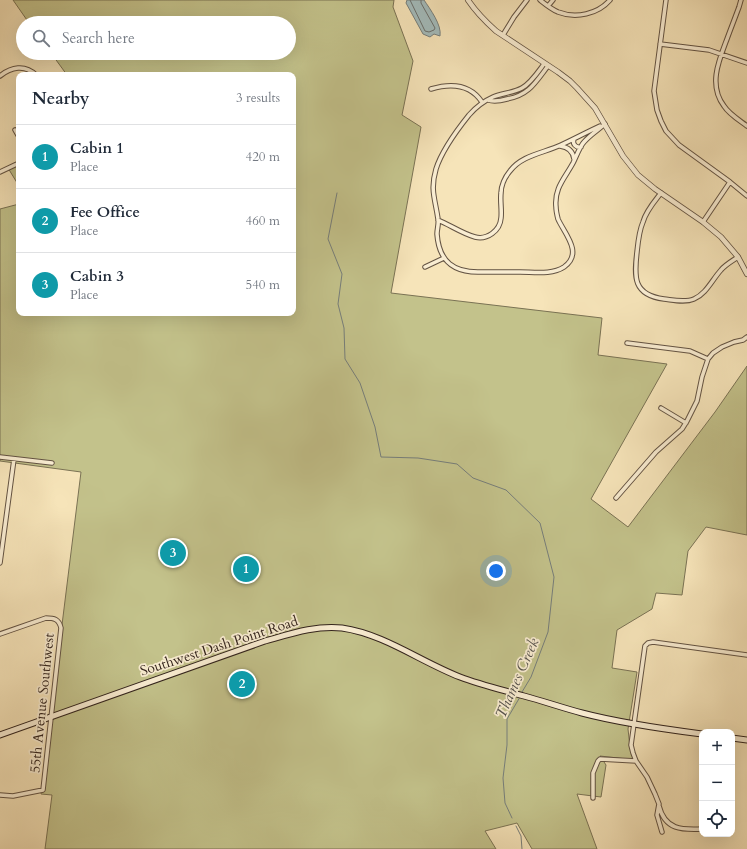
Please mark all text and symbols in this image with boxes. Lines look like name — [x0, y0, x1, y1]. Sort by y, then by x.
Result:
search box — [16, 16, 296, 60]
icon: search — [30, 27, 52, 49]
text: Search here — [62, 28, 135, 48]
text: Nearby — [32, 87, 89, 110]
text: 3 results — [236, 89, 280, 107]
text: Cabin 1 — [70, 138, 124, 158]
text: 1 — [42, 148, 48, 166]
text: 420 m — [246, 148, 280, 166]
text: Place — [70, 158, 98, 176]
text: Fee Office — [70, 202, 140, 222]
text: 2 — [42, 212, 48, 230]
text: 460 m — [246, 212, 280, 230]
text: Place — [70, 222, 98, 240]
text: Cabin 3 — [70, 266, 124, 286]
text: 3 — [42, 276, 48, 294]
text: 540 m — [246, 276, 280, 294]
text: Place — [70, 286, 98, 304]
pin: 3 — [160, 538, 186, 568]
pin: 1 — [233, 554, 259, 584]
your location — [486, 561, 506, 581]
street label: Southwest Dash Point Road — [138, 611, 301, 681]
street label: 55th Avenue Southwest — [25, 632, 59, 774]
water label: Thames Creek — [490, 634, 544, 721]
pin: 2 — [229, 669, 255, 699]
map controls — [699, 729, 735, 837]
button: + — [699, 729, 735, 765]
button: − — [699, 765, 735, 801]
button: locate — [699, 801, 735, 837]

